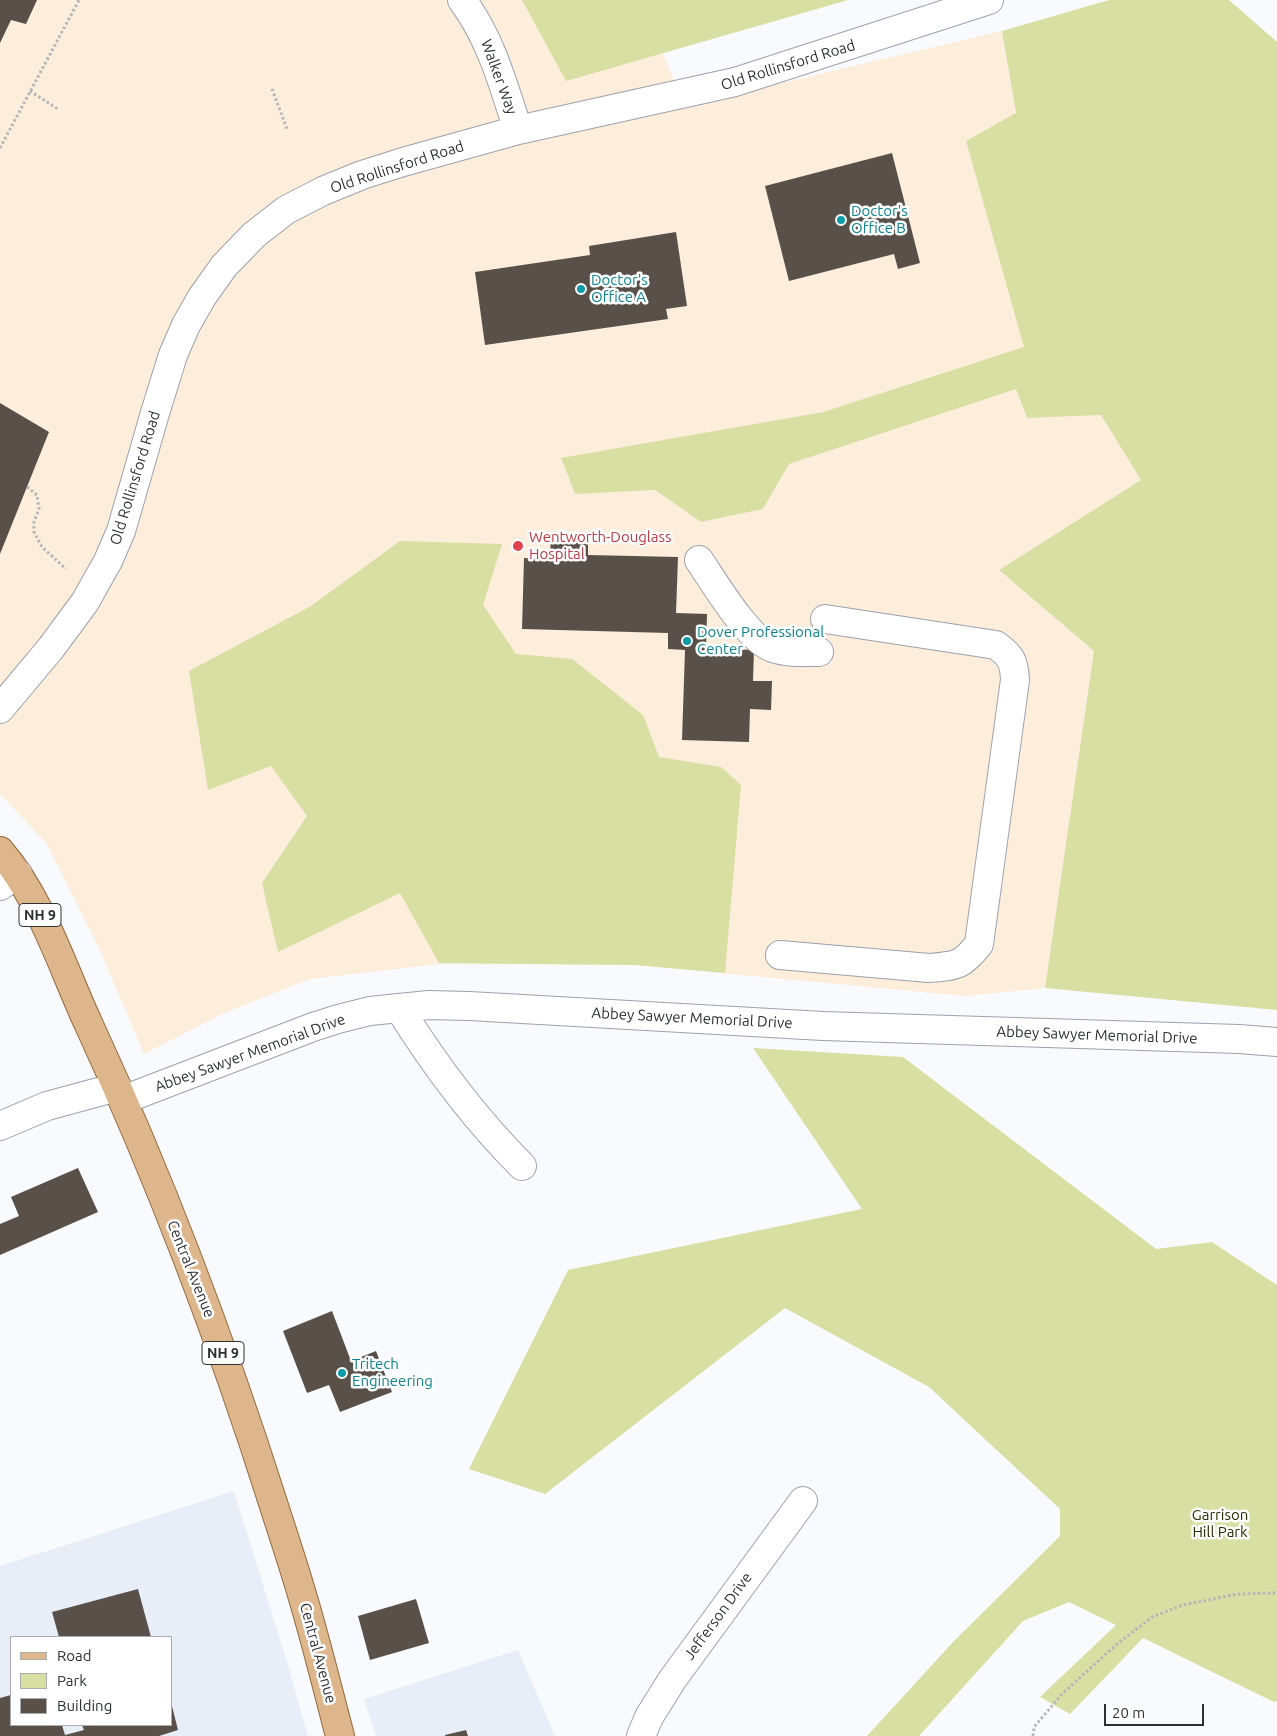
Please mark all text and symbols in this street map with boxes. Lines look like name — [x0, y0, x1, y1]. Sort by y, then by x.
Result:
street label: Old Rollinsford Road — [719, 36, 857, 94]
street label: Walker Way — [477, 37, 521, 117]
street label: Old Rollinsford Road — [328, 137, 466, 197]
place label: Doctor's Office B — [851, 202, 908, 237]
marker: Doctor's Office B — [835, 214, 847, 226]
place label: Doctor's Office A — [591, 271, 648, 306]
marker: Doctor's Office A — [575, 283, 587, 295]
street label: Old Rollinsford Road — [106, 409, 164, 547]
place label: Wentworth-Douglass Hospital — [529, 528, 672, 563]
marker: Wentworth-Douglass Hospital — [511, 539, 525, 553]
place label: Dover Professional Center — [697, 623, 824, 658]
marker: Dover Professional Center — [681, 635, 693, 647]
road number: NH 9 — [19, 904, 61, 926]
street label: Abbey Sawyer Memorial Drive — [591, 1004, 793, 1032]
street label: Abbey Sawyer Memorial Drive — [152, 1010, 348, 1096]
street label: Abbey Sawyer Memorial Drive — [996, 1022, 1198, 1048]
street label: Central Avenue — [163, 1218, 219, 1320]
road number: NH 9 — [202, 1342, 244, 1365]
place label: Tritech Engineering — [352, 1355, 433, 1390]
marker: Tritech Engineering — [336, 1367, 348, 1379]
park label: Garrison Hill Park — [1192, 1506, 1248, 1541]
street label: Jefferson Drive — [680, 1569, 756, 1663]
street label: Central Avenue — [296, 1601, 340, 1705]
legend — [10, 1636, 172, 1726]
text: Road — [57, 1647, 92, 1664]
text: Park — [57, 1672, 87, 1689]
scale bar — [1107, 1694, 1207, 1726]
text: Building — [57, 1697, 112, 1714]
text: 20 m — [1112, 1704, 1145, 1721]

